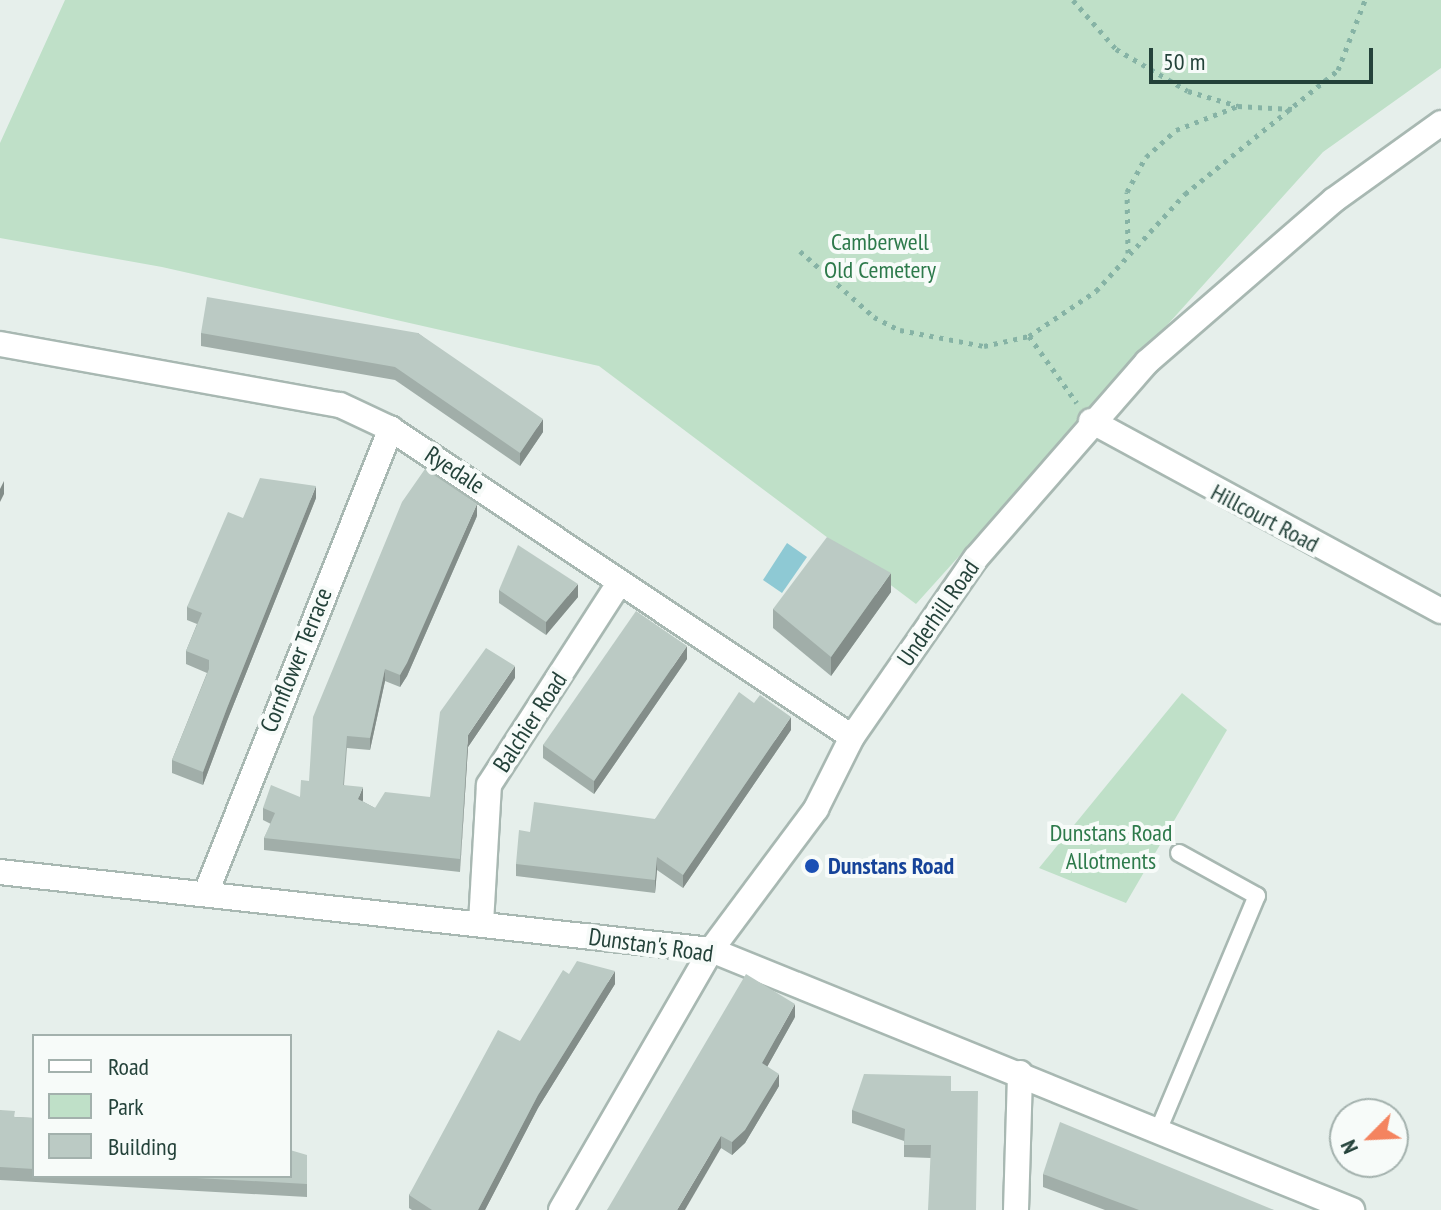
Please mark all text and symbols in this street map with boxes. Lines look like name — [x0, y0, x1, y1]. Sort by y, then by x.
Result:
scale bar — [1153, 32, 1377, 82]
text: 50 m — [1163, 46, 1205, 77]
park label: Camberwell Old Cemetery — [824, 228, 936, 284]
street label: Ryedale — [420, 440, 490, 500]
street label: Hillcourt Road — [1206, 478, 1324, 558]
street label: Underhill Road — [891, 554, 985, 672]
street label: Cornflower Terrace — [254, 583, 338, 737]
street label: Balchier Road — [487, 667, 573, 777]
park label: Dunstans Road Allotments — [1050, 819, 1172, 875]
place label: Dunstans Road — [828, 852, 954, 880]
marker: Dunstans Road — [803, 857, 821, 875]
street label: Dunstan's Road — [587, 922, 715, 968]
legend — [32, 1034, 292, 1178]
text: Road — [108, 1051, 149, 1082]
text: Park — [108, 1091, 144, 1122]
north arrow — [1329, 1098, 1409, 1178]
text: Building — [108, 1131, 177, 1162]
text: N — [1334, 1136, 1364, 1158]

